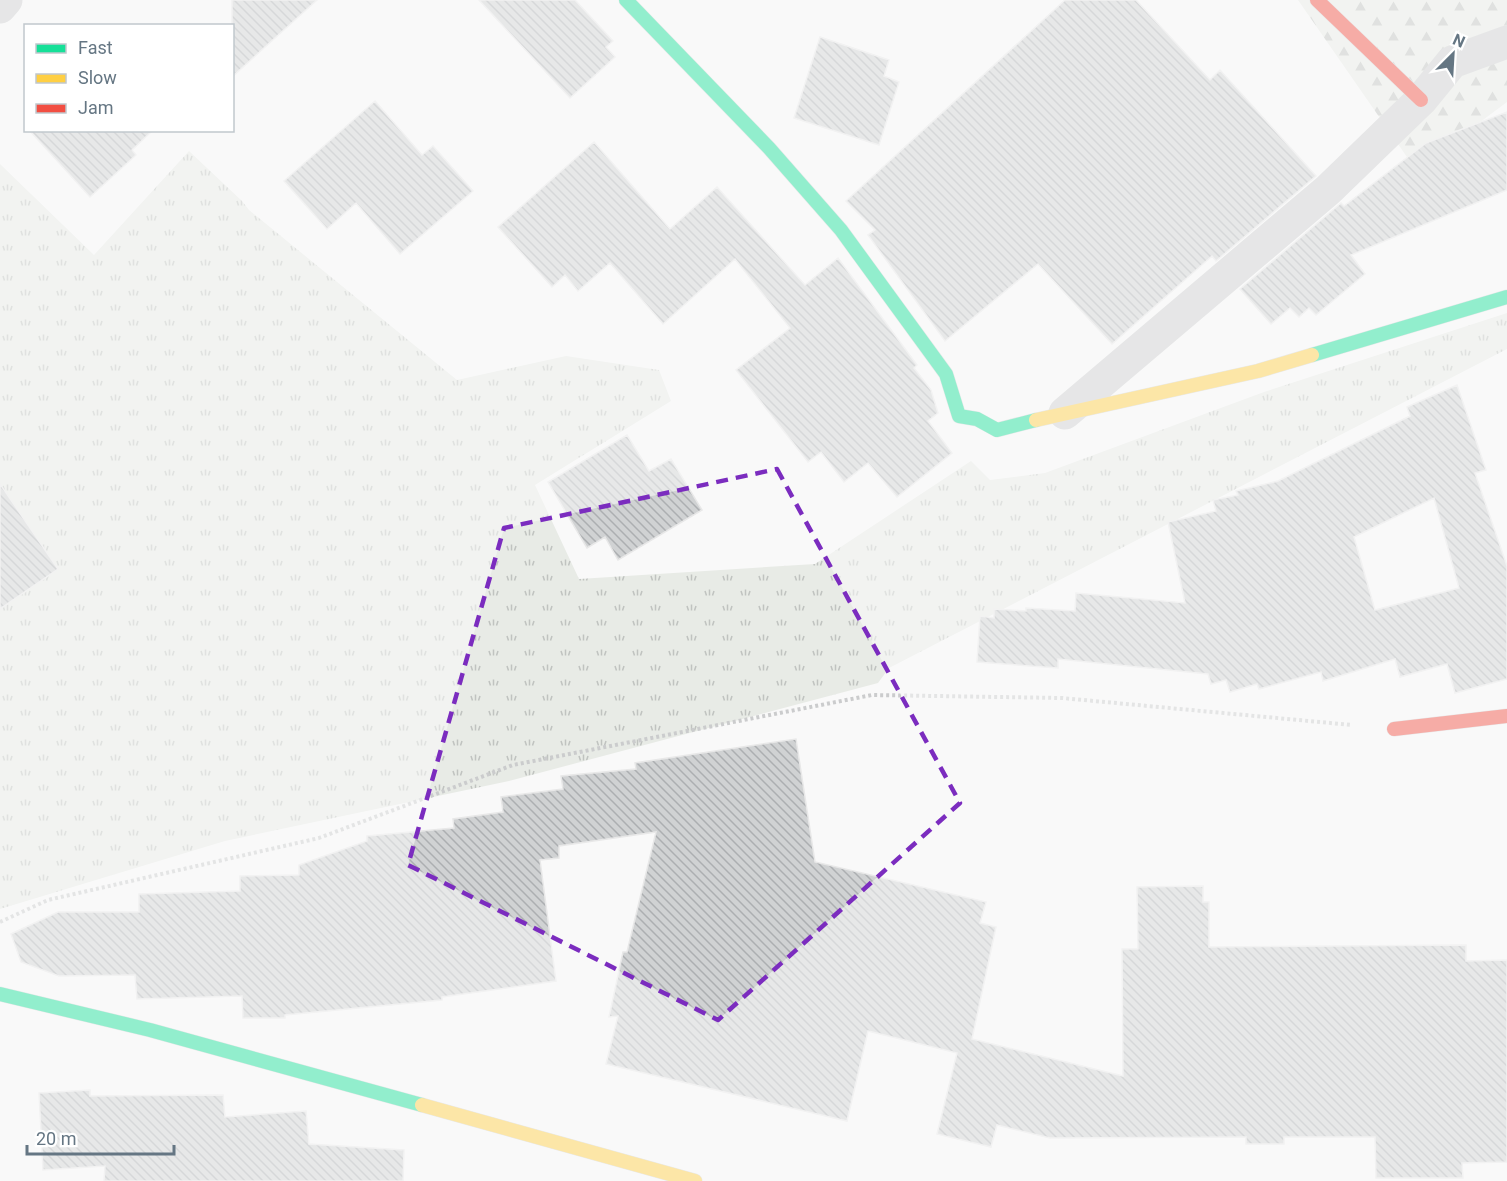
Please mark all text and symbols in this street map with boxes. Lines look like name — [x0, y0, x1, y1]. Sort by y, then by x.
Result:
legend — [24, 24, 234, 132]
north arrow — [1423, 24, 1483, 84]
text: N — [1450, 30, 1468, 52]
text: Fast — [78, 37, 113, 58]
text: Slow — [78, 67, 117, 88]
text: Jam — [78, 97, 114, 118]
scale bar — [27, 1118, 174, 1156]
text: 20 m — [36, 1128, 76, 1149]

